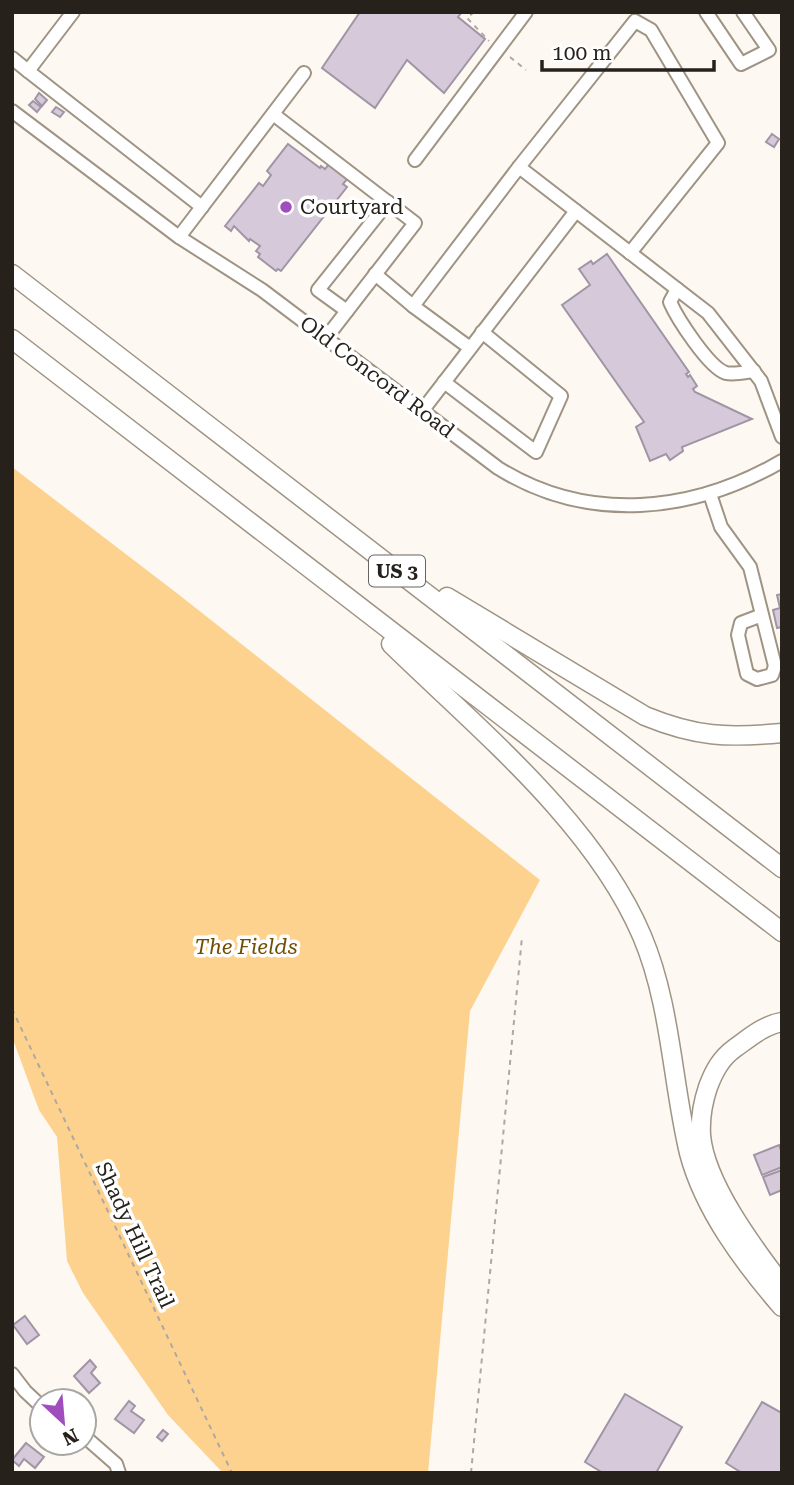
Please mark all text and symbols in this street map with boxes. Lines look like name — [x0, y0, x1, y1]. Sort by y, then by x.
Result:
scale bar — [542, 28, 714, 72]
text: 100 m — [552, 41, 612, 65]
place label: Courtyard — [300, 195, 404, 219]
marker: Courtyard — [278, 199, 294, 215]
street label: Old Concord Road — [295, 311, 459, 443]
road number: US 3 — [369, 556, 425, 586]
park label: The Fields — [195, 935, 298, 959]
street label: Shady Hill Trail — [91, 1158, 180, 1312]
north arrow — [28, 1387, 98, 1457]
text: N — [58, 1423, 82, 1451]

